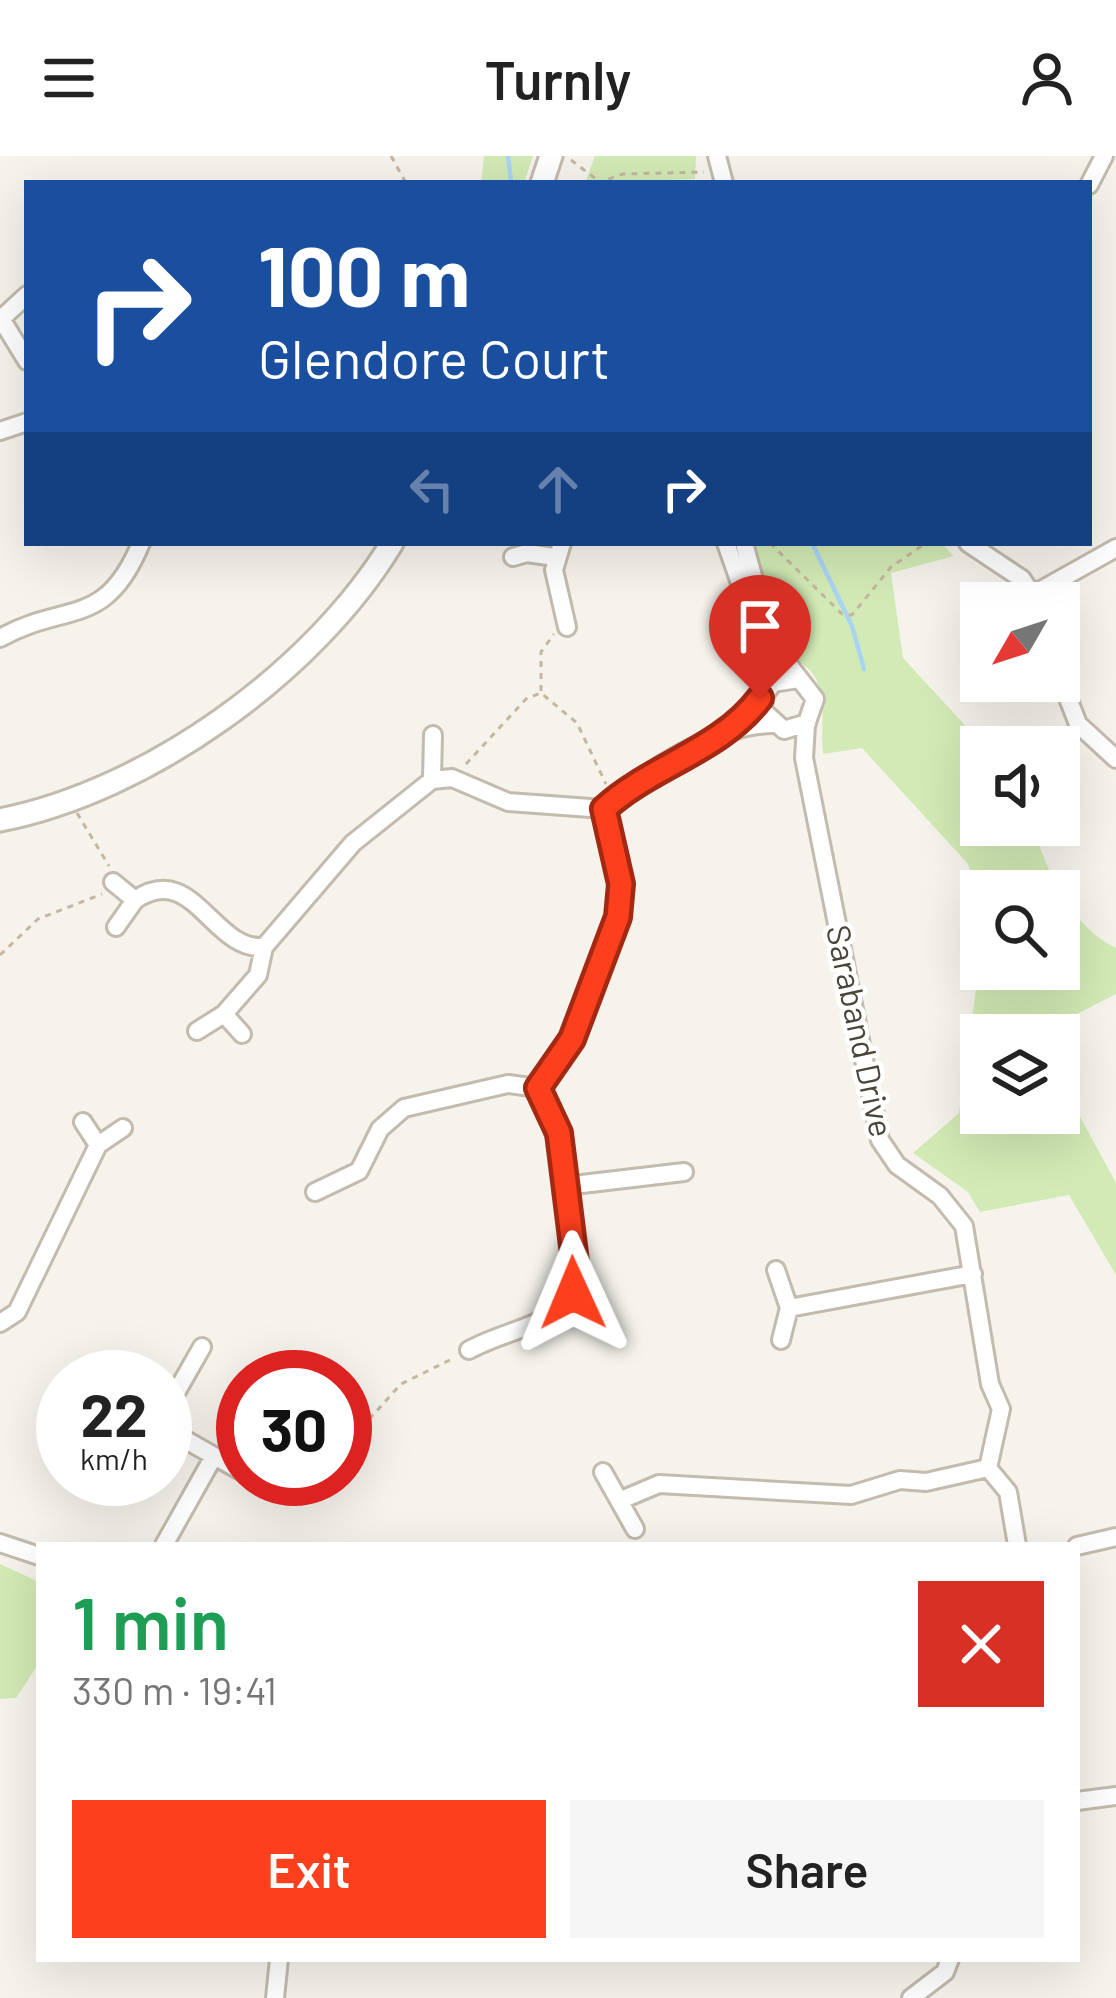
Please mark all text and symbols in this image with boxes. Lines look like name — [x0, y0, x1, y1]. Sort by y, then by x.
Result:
icon: menu — [36, 45, 102, 111]
icon: person — [1014, 45, 1080, 111]
text: Turnly — [485, 46, 632, 111]
text: 100 m — [258, 223, 470, 324]
icon: right — [60, 228, 216, 384]
text: Glendore Court — [258, 325, 610, 390]
icon: left — [399, 456, 465, 522]
icon: ahead — [525, 456, 591, 522]
icon: right — [651, 456, 717, 522]
pin — [709, 575, 811, 698]
north arrow — [960, 582, 1080, 702]
map controls — [960, 582, 1080, 1134]
icon: arrive — [727, 593, 793, 659]
button: sound — [960, 726, 1080, 846]
button: search — [960, 870, 1080, 990]
street label: Saraband Drive — [819, 921, 903, 1140]
button: layers — [960, 1014, 1080, 1134]
position arrow — [510, 1230, 636, 1356]
speed limit sign: 30 — [216, 1350, 372, 1506]
text: 22 — [80, 1377, 148, 1449]
text: km/h — [80, 1440, 148, 1476]
text: 1 min — [72, 1578, 229, 1664]
button: close — [918, 1581, 1044, 1707]
text: 330 m · 19:41 — [72, 1666, 277, 1713]
button: Exit — [72, 1800, 546, 1938]
button: Share — [570, 1800, 1044, 1938]

